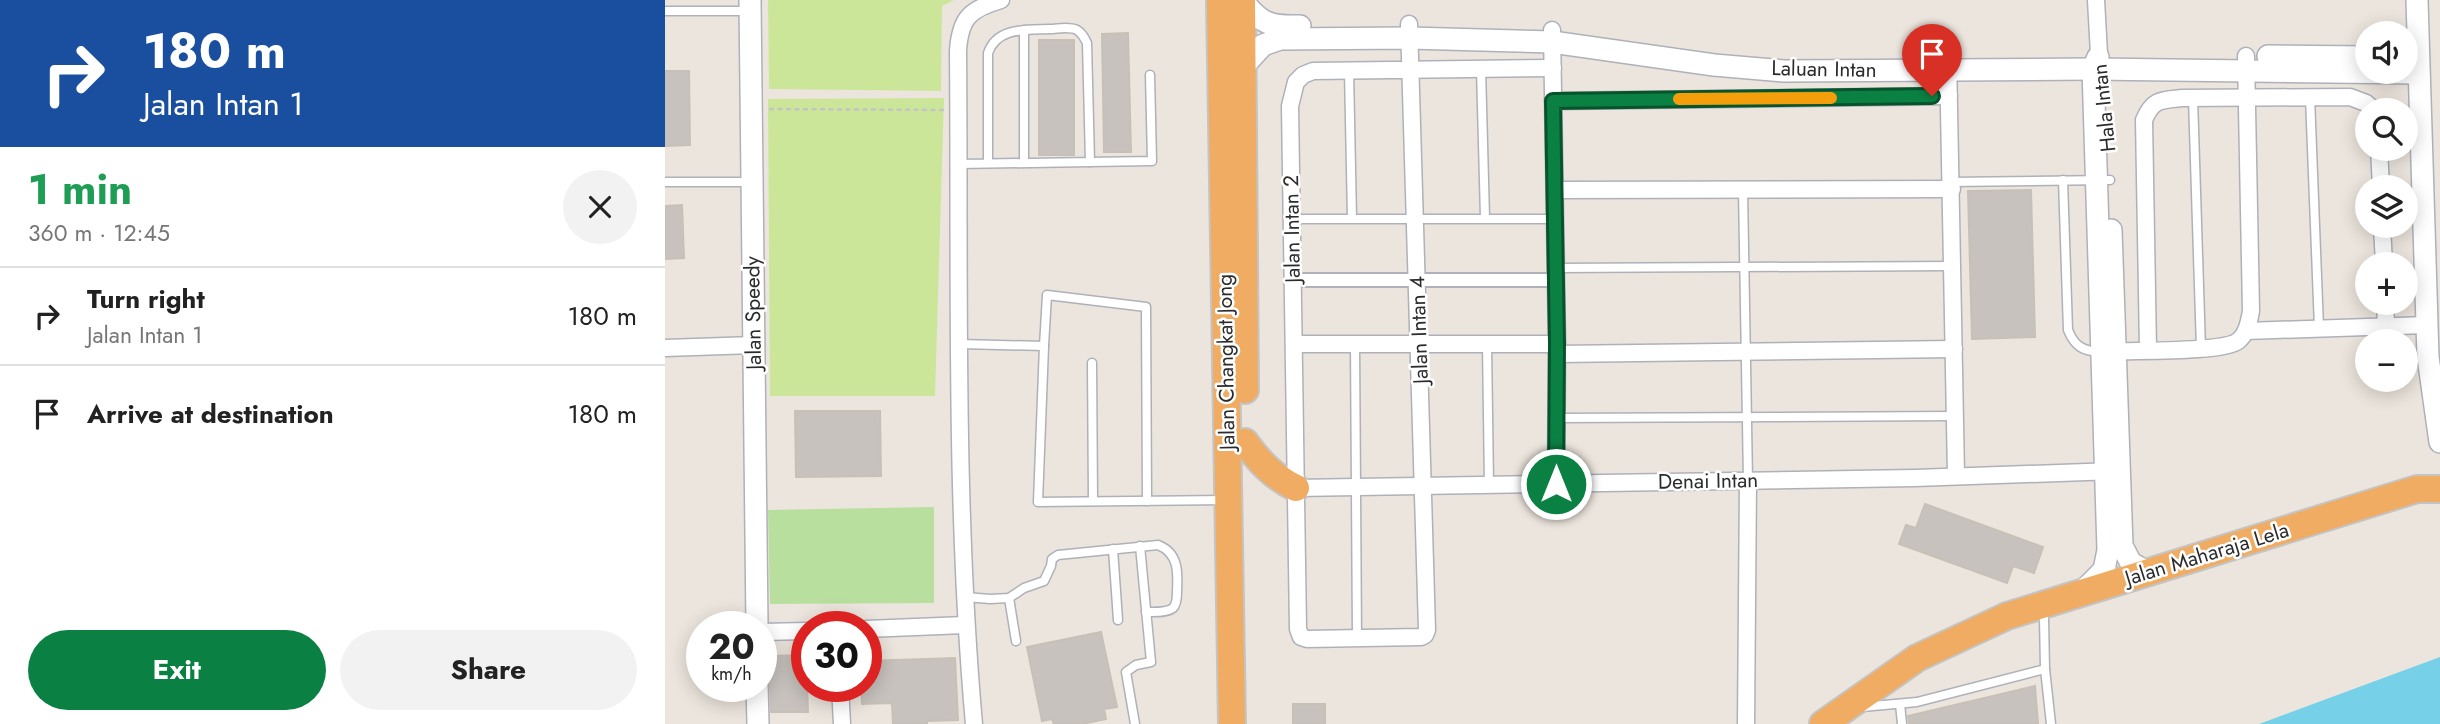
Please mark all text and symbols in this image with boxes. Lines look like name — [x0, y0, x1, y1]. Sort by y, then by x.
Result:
text: 180 m — [143, 16, 286, 86]
map controls — [2355, 21, 2418, 392]
button: sound — [2355, 21, 2418, 84]
pin — [1902, 24, 1962, 96]
icon: right — [28, 28, 119, 119]
icon: arrive — [1913, 35, 1951, 73]
street label: Laluan Intan — [1771, 53, 1877, 85]
street label: Hala Intan — [2084, 62, 2124, 154]
text: Jalan Intan 1 — [143, 81, 304, 127]
button: search — [2355, 98, 2418, 161]
text: 1 min — [28, 159, 132, 220]
button: close — [563, 170, 637, 244]
street label: Jalan Intan 2 — [1276, 175, 1308, 286]
button: layers — [2355, 175, 2418, 238]
text: 360 m · 12:45 — [28, 216, 170, 250]
button: + — [2355, 252, 2418, 315]
street label: Jalan Speedy — [737, 255, 769, 373]
street label: Jalan Changkat Jong — [1209, 274, 1243, 453]
street label: Jalan Intan 4 — [1402, 275, 1436, 388]
text: Turn right — [87, 280, 205, 318]
icon: right — [28, 297, 66, 335]
text: 180 m — [567, 297, 637, 335]
text: Jalan Intan 1 — [87, 318, 203, 352]
button: − — [2355, 329, 2418, 392]
icon: arrive — [28, 395, 66, 433]
text: Arrive at destination — [87, 395, 334, 433]
text: 180 m — [567, 395, 637, 433]
position arrow — [1519, 447, 1593, 521]
street label: Denai Intan — [1658, 465, 1758, 497]
street label: Jalan Maharaja Lela — [2119, 515, 2293, 594]
speed limit sign: 30 — [791, 611, 882, 702]
text: 20 — [708, 622, 755, 672]
button: Exit — [28, 630, 326, 710]
button: Share — [340, 630, 637, 710]
text: km/h — [711, 661, 752, 687]

